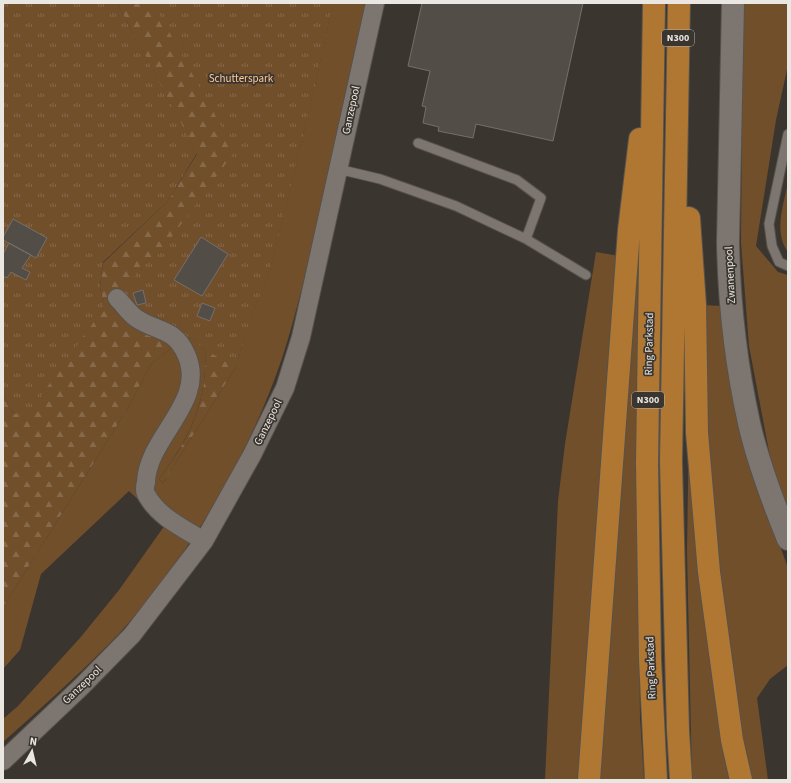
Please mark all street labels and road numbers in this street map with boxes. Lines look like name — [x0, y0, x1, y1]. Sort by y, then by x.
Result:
road number: N300 — [662, 30, 694, 46]
street label: Ganzepool — [339, 84, 363, 136]
street label: Zwanenpool — [721, 246, 739, 304]
street label: Ring Parkstad — [641, 312, 657, 376]
road number: N300 — [632, 392, 664, 408]
street label: Ganzepool — [250, 396, 286, 447]
street label: Ring Parkstad — [642, 636, 660, 700]
street label: Ganzepool — [59, 662, 105, 707]

